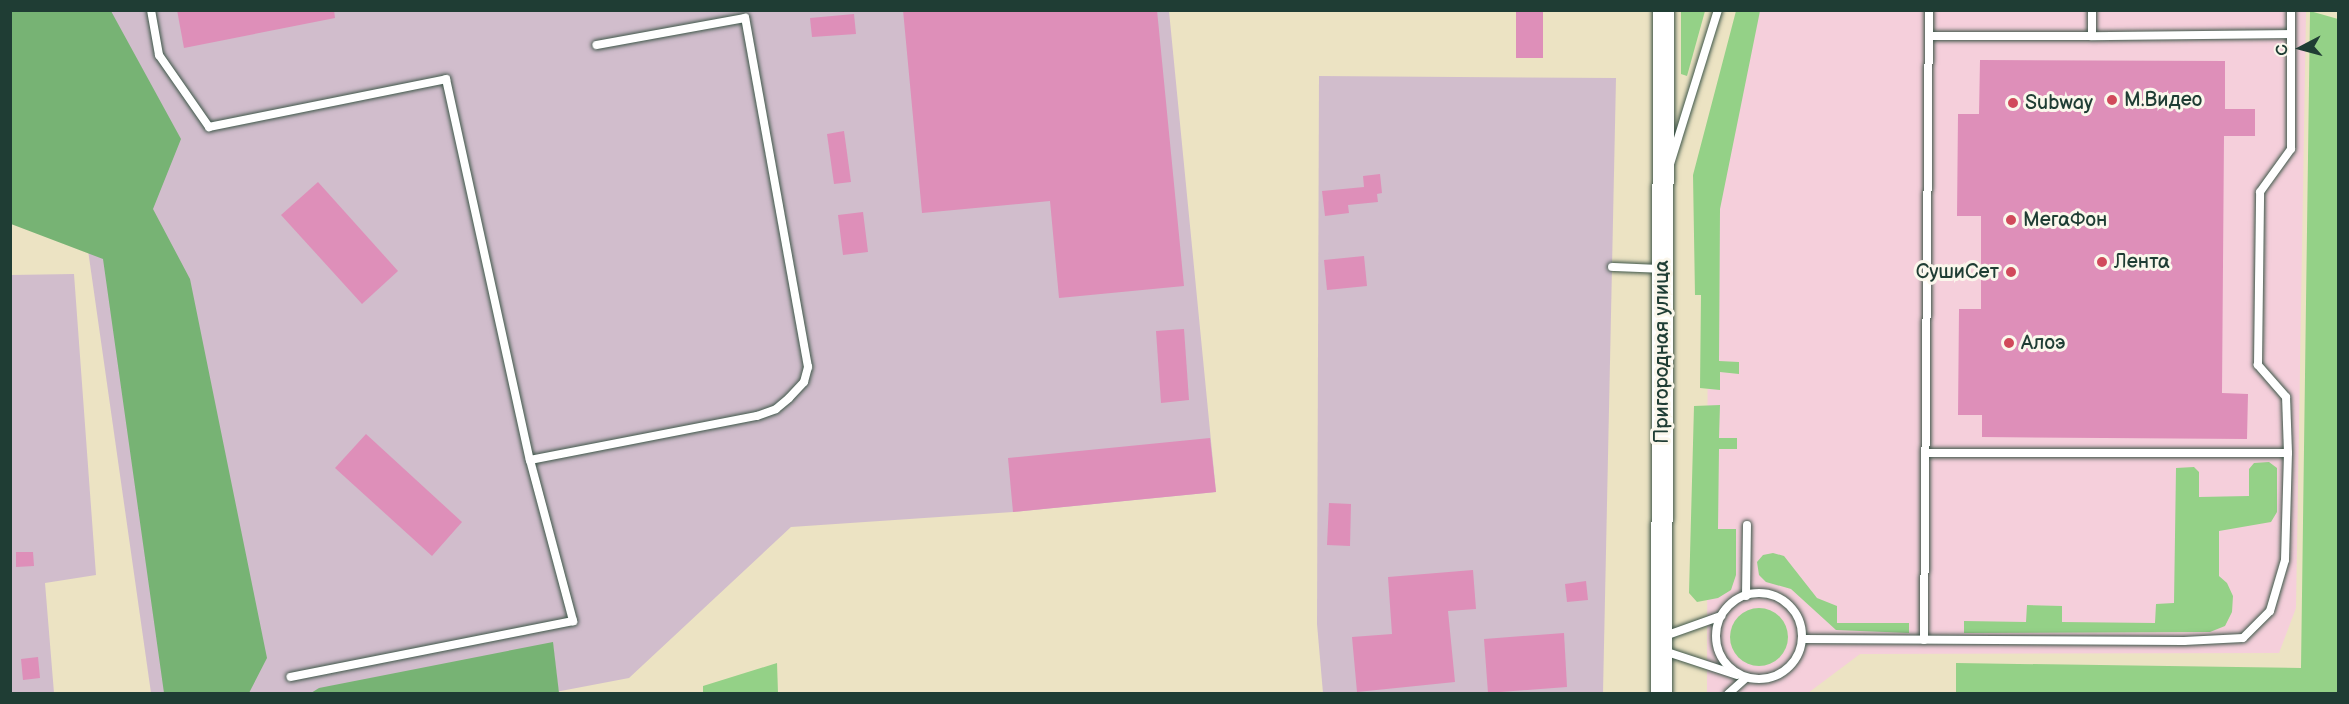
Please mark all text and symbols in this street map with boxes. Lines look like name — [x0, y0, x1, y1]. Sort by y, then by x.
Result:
north arrow — [2271, 18, 2331, 78]
text: С — [2273, 43, 2293, 56]
place label: М.Видео — [2124, 88, 2202, 112]
place label: Subway — [2025, 91, 2093, 115]
marker: М.Видео — [2105, 93, 2119, 107]
marker: Subway — [2006, 96, 2020, 110]
place label: МегаФон — [2023, 208, 2107, 232]
marker: МегаФон — [2004, 213, 2018, 227]
place label: Лента — [2114, 250, 2170, 274]
marker: Лента — [2095, 255, 2109, 269]
street label: Пригородная улица — [1650, 260, 1674, 444]
place label: СушиСет — [1916, 260, 1999, 284]
marker: СушиСет — [2004, 265, 2018, 279]
place label: Алоэ — [2021, 331, 2065, 355]
marker: Алоэ — [2002, 336, 2016, 350]

